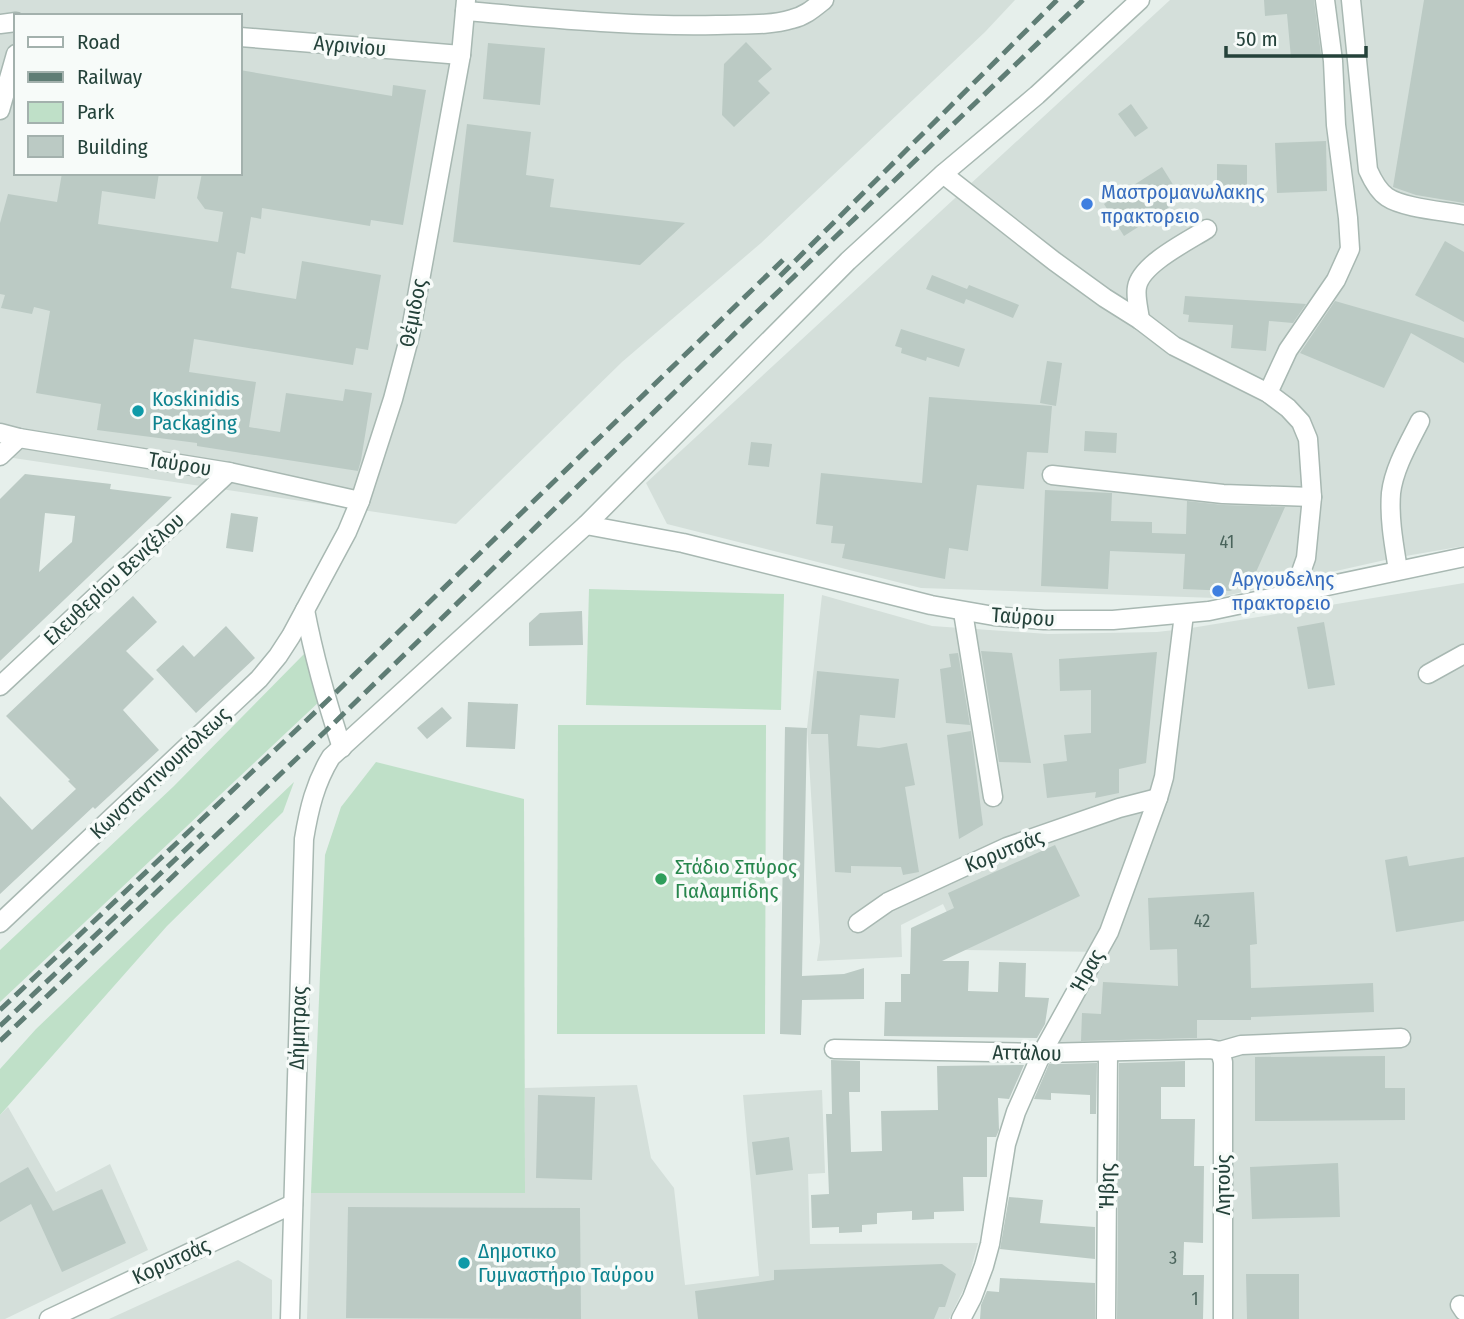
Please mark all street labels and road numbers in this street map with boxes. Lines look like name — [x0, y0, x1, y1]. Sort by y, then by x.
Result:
street label: Αγρινίου — [313, 30, 387, 62]
street label: Θέμιδος — [394, 276, 432, 349]
street label: Ταύρου — [147, 446, 213, 482]
street label: Ελευθερίου Βενιζέλου — [38, 507, 190, 651]
street label: Ταύρου — [990, 602, 1056, 632]
street label: Κωνσταντινουπόλεως — [85, 701, 236, 845]
street label: Κορυτσάς — [961, 823, 1047, 878]
street label: Ήρας — [1065, 945, 1110, 997]
street label: Δήμητρας — [284, 986, 312, 1070]
street label: Αττάλου — [992, 1039, 1062, 1067]
street label: Λητούς — [1210, 1154, 1236, 1215]
street label: Ήβης — [1094, 1163, 1120, 1209]
street label: Κορυτσάς — [128, 1232, 214, 1290]

